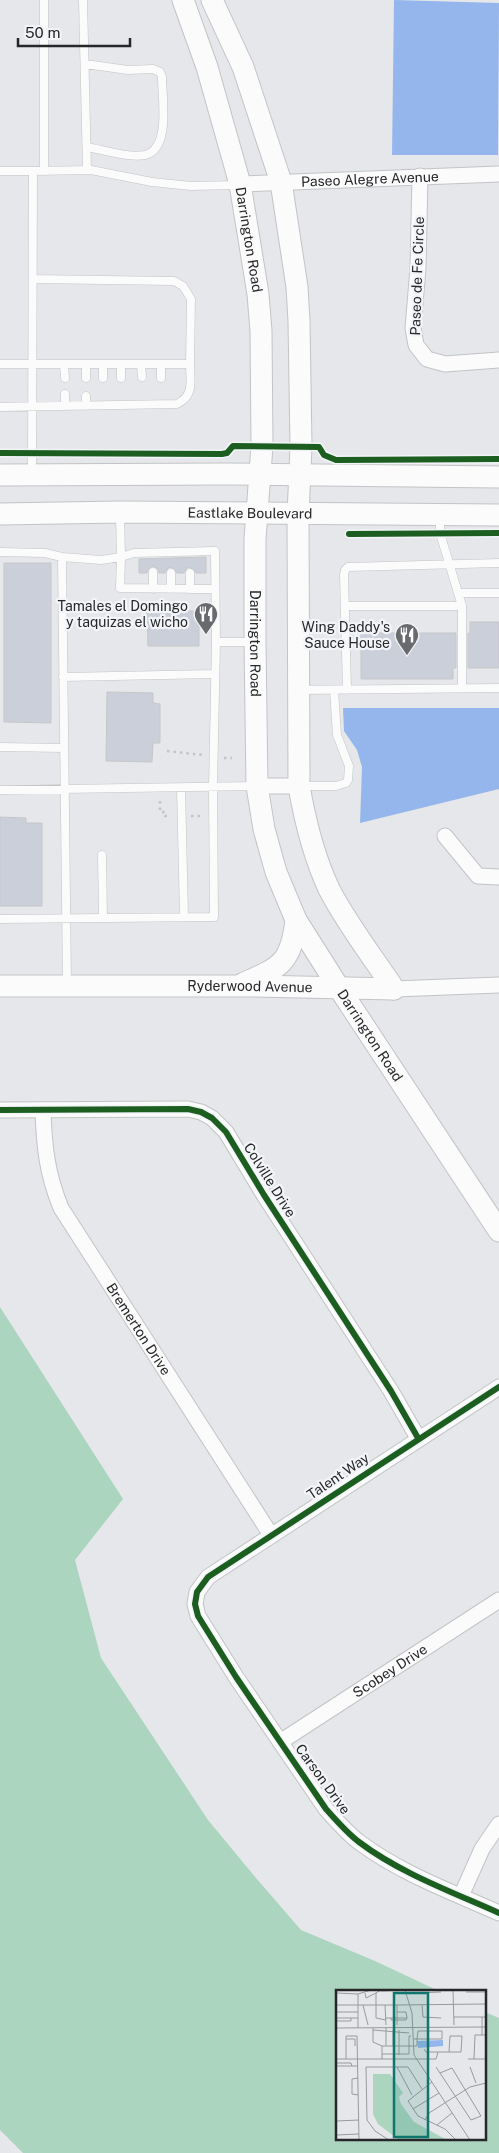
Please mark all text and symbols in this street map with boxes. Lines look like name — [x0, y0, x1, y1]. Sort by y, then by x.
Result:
scale bar — [18, 15, 130, 47]
text: 50 m — [25, 24, 60, 41]
street label: Paseo Alegre Avenue — [301, 168, 439, 190]
street label: Darrington Road — [233, 186, 266, 293]
street label: Paseo de Fe Circle — [407, 216, 427, 336]
street label: Eastlake Boulevard — [187, 505, 313, 522]
street label: Darrington Road — [247, 590, 264, 697]
place label: Tamales el Domingo y taquizas el wicho — [58, 598, 188, 630]
restaurant icon: Tamales el Domingo y taquizas el wicho — [193, 601, 219, 635]
place label: Wing Daddy's Sauce House — [302, 619, 390, 651]
restaurant icon: Wing Daddy's Sauce House — [394, 622, 420, 656]
street label: Ryderwood Avenue — [187, 978, 313, 995]
street label: Darrington Road — [334, 986, 406, 1084]
street label: Colville Drive — [241, 1140, 299, 1220]
street label: Bremerton Drive — [103, 1280, 174, 1378]
street label: Talent Way — [304, 1449, 372, 1503]
street label: Scobey Drive — [350, 1641, 430, 1701]
street label: Carson Drive — [292, 1741, 354, 1817]
inset map — [336, 1990, 486, 2140]

